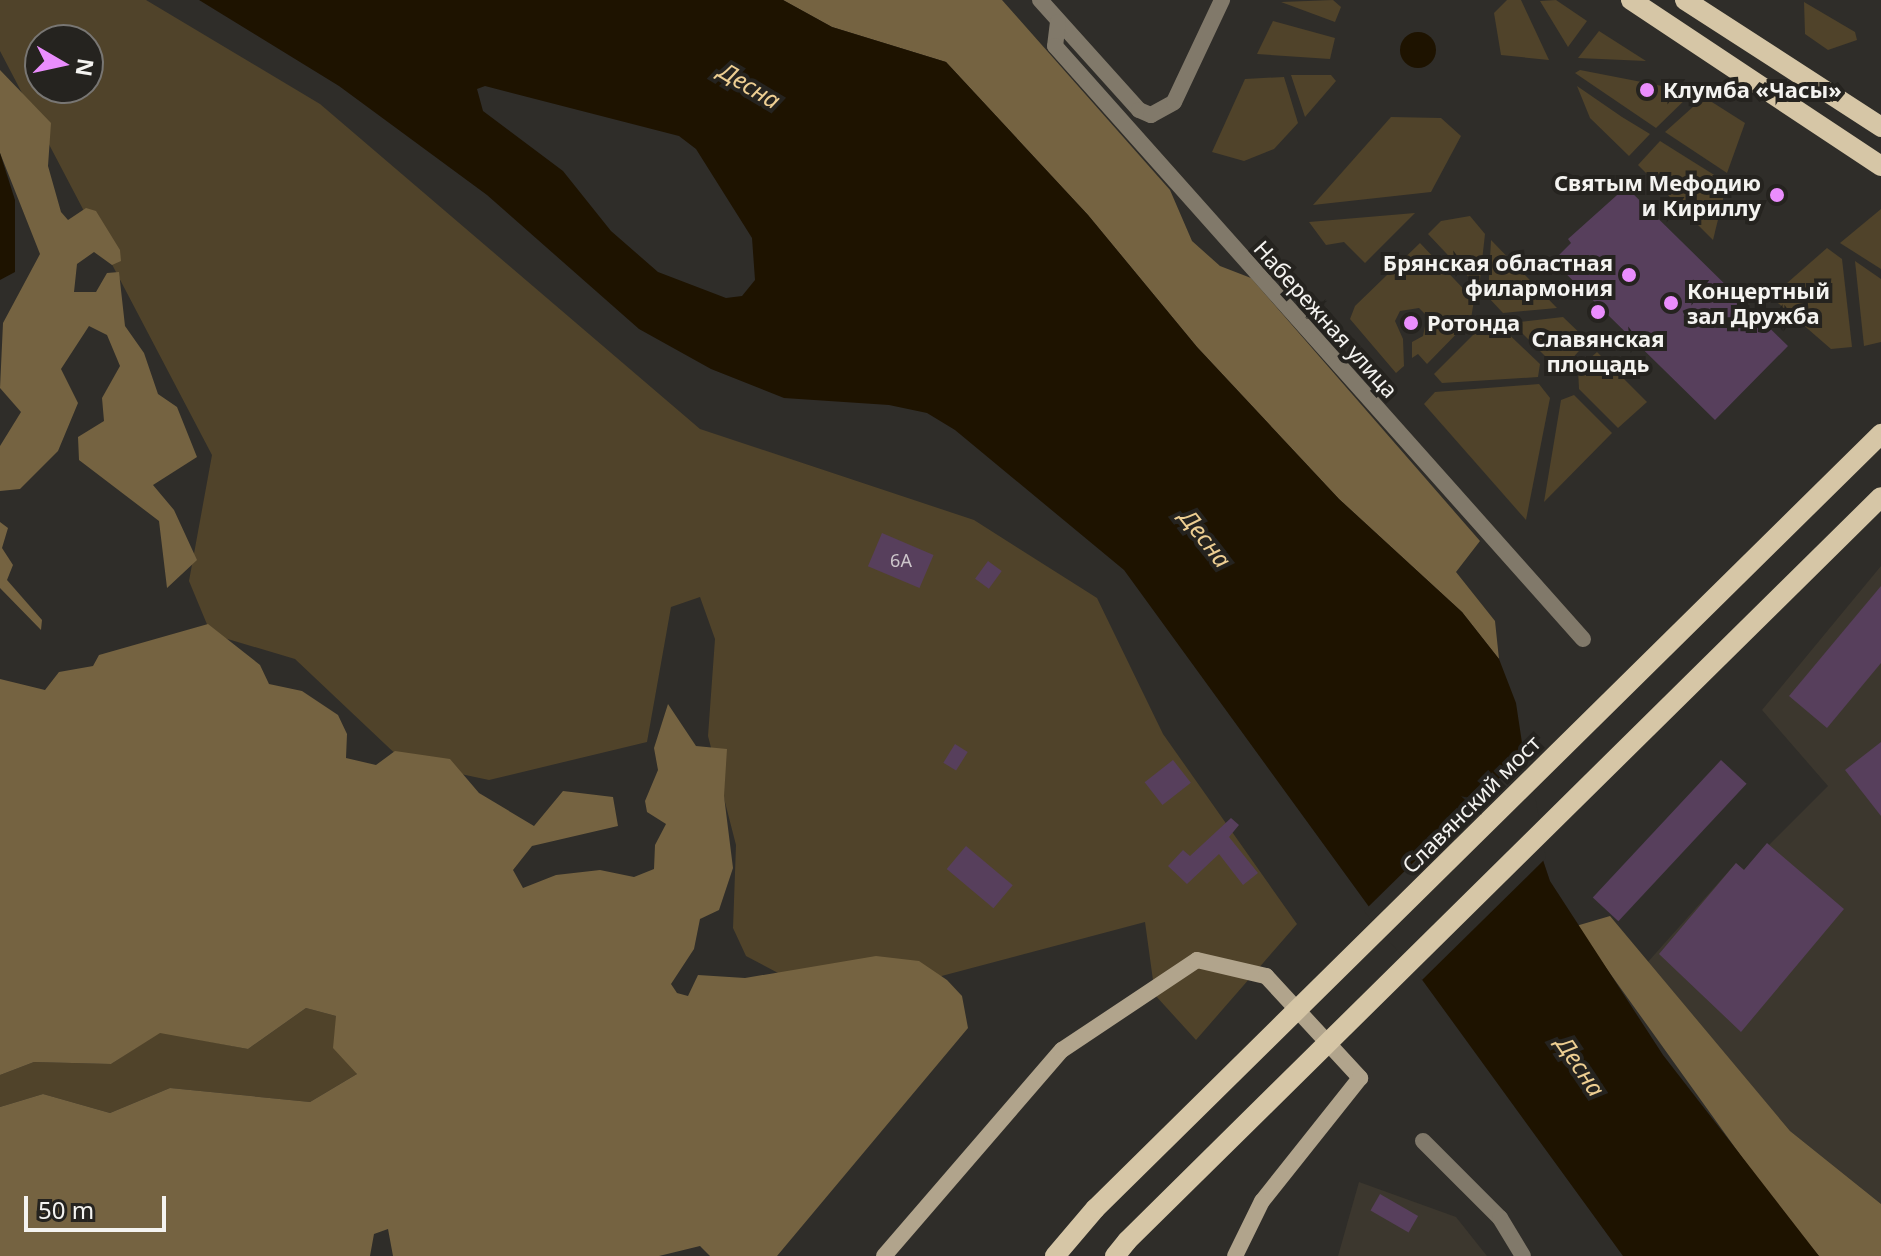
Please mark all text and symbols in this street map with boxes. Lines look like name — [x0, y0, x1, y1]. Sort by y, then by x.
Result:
north arrow — [24, 24, 104, 104]
text: N — [70, 56, 102, 79]
water label: Десна — [714, 56, 786, 114]
place label: Клумба «Часы» — [1663, 77, 1842, 103]
marker: Клумба «Часы» — [1638, 81, 1656, 99]
place label: Святым Мефодию и Кириллу — [1554, 169, 1761, 220]
marker: Святым Мефодию и Кириллу — [1768, 186, 1786, 204]
street label: Набережная улица — [1249, 235, 1403, 403]
place label: Брянская областная филармония — [1383, 249, 1613, 300]
marker: Брянская областная филармония — [1620, 266, 1638, 284]
place label: Концертный зал Дружба — [1687, 277, 1830, 328]
marker: Концертный зал Дружба — [1662, 294, 1680, 312]
marker: Славянская площадь — [1589, 303, 1607, 321]
place label: Ротонда — [1427, 310, 1520, 336]
marker: Ротонда — [1402, 314, 1420, 332]
place label: Славянская площадь — [1532, 325, 1664, 376]
water label: Десна — [1174, 503, 1238, 573]
house number: 6А — [890, 549, 912, 571]
street label: Славянский мост — [1396, 729, 1546, 879]
water label: Десна — [1550, 1030, 1612, 1102]
scale bar — [28, 1180, 170, 1230]
text: 50 m — [38, 1193, 94, 1226]

